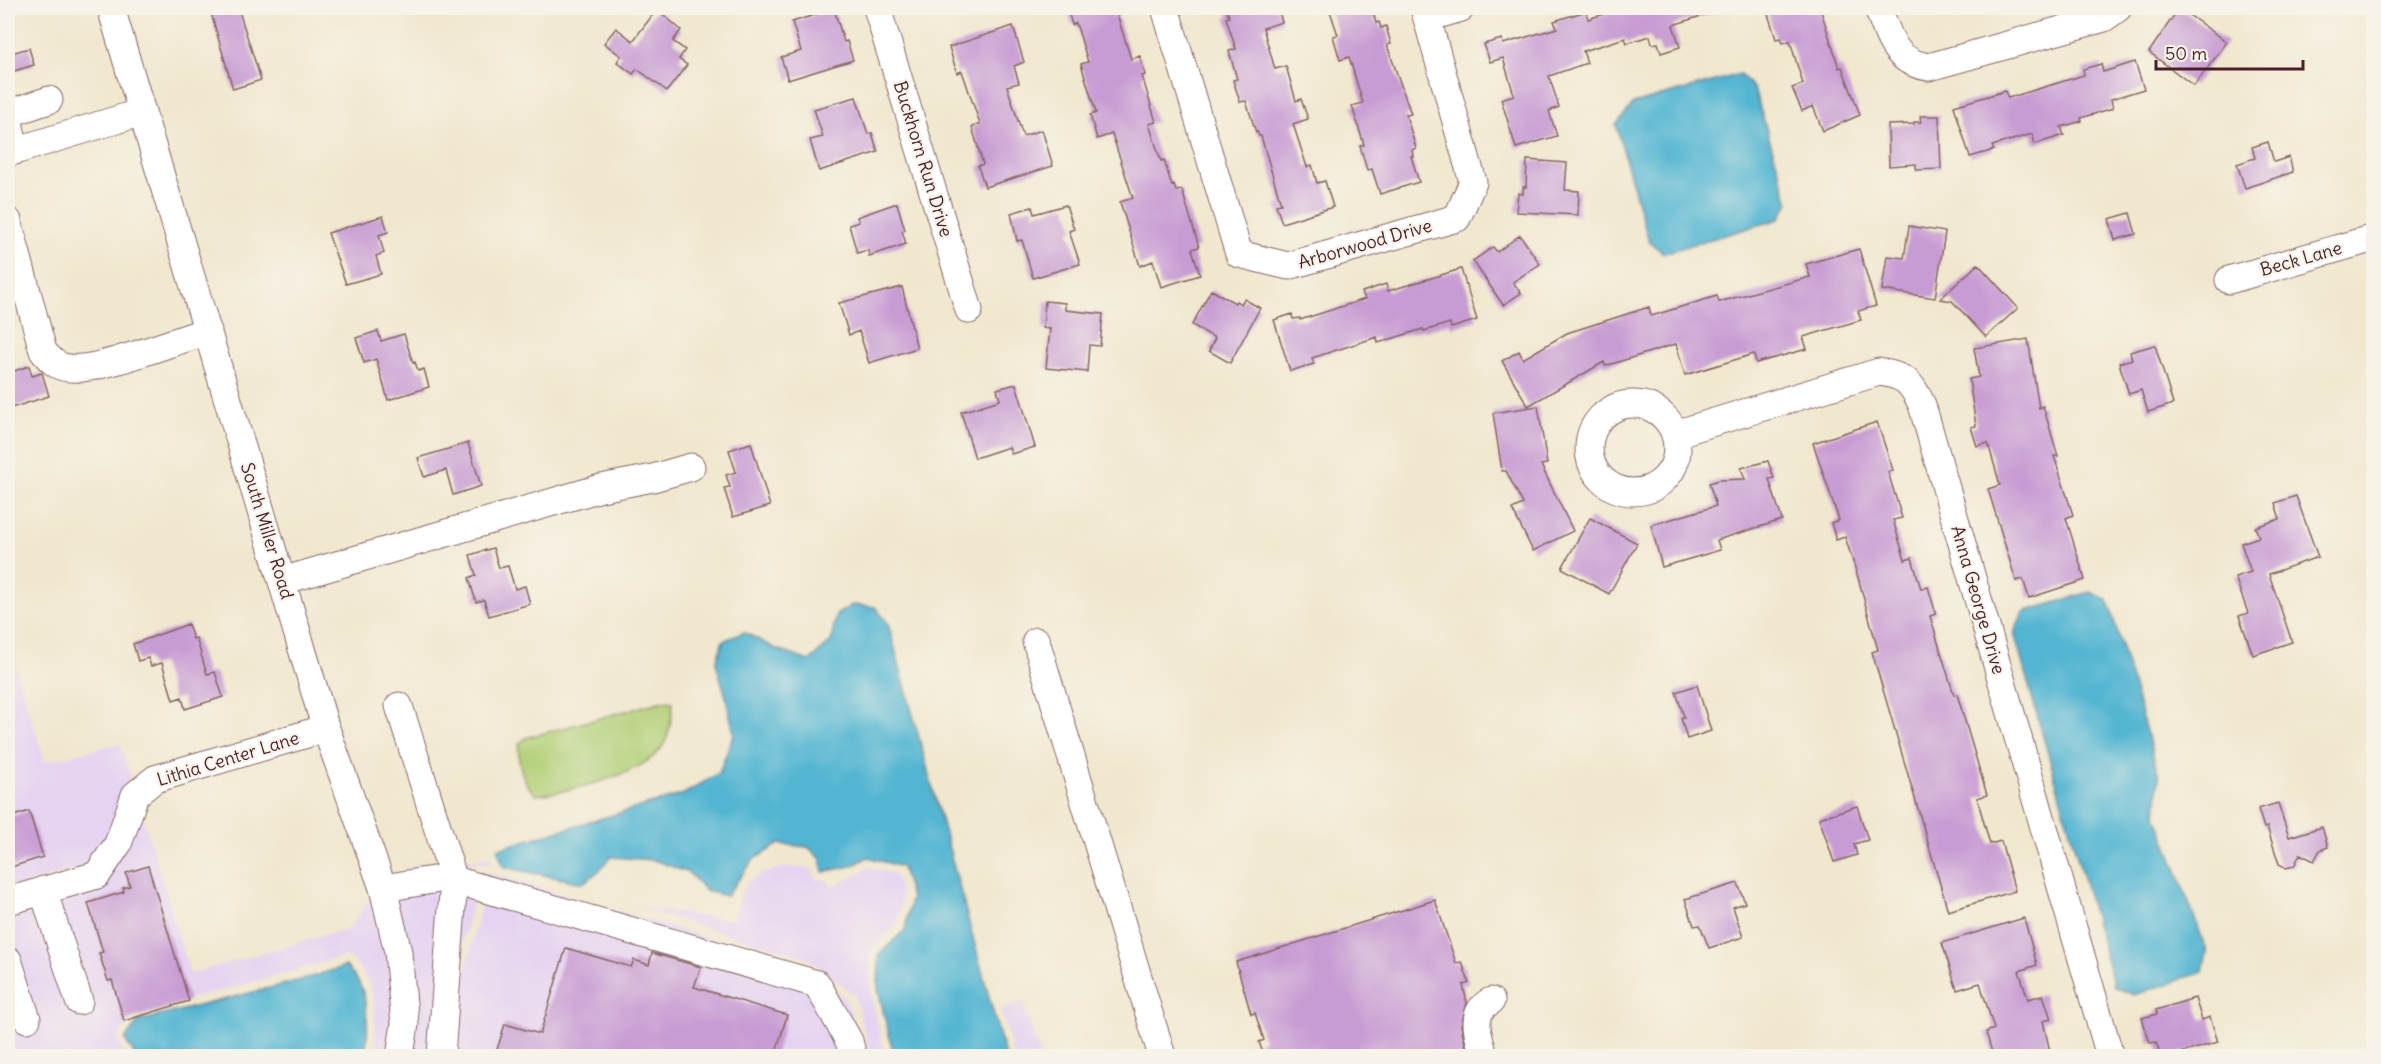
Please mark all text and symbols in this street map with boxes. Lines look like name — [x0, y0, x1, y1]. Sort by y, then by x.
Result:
scale bar — [2156, 33, 2303, 71]
text: 50 m — [2165, 42, 2207, 65]
street label: Buckhorn Run Drive — [889, 78, 958, 240]
street label: Arborwood Drive — [1295, 213, 1434, 274]
street label: Beck Lane — [2257, 236, 2344, 281]
street label: South Miller Road — [236, 460, 299, 602]
street label: Anna George Drive — [1946, 523, 2011, 677]
street label: Lithia Center Lane — [154, 726, 302, 791]

